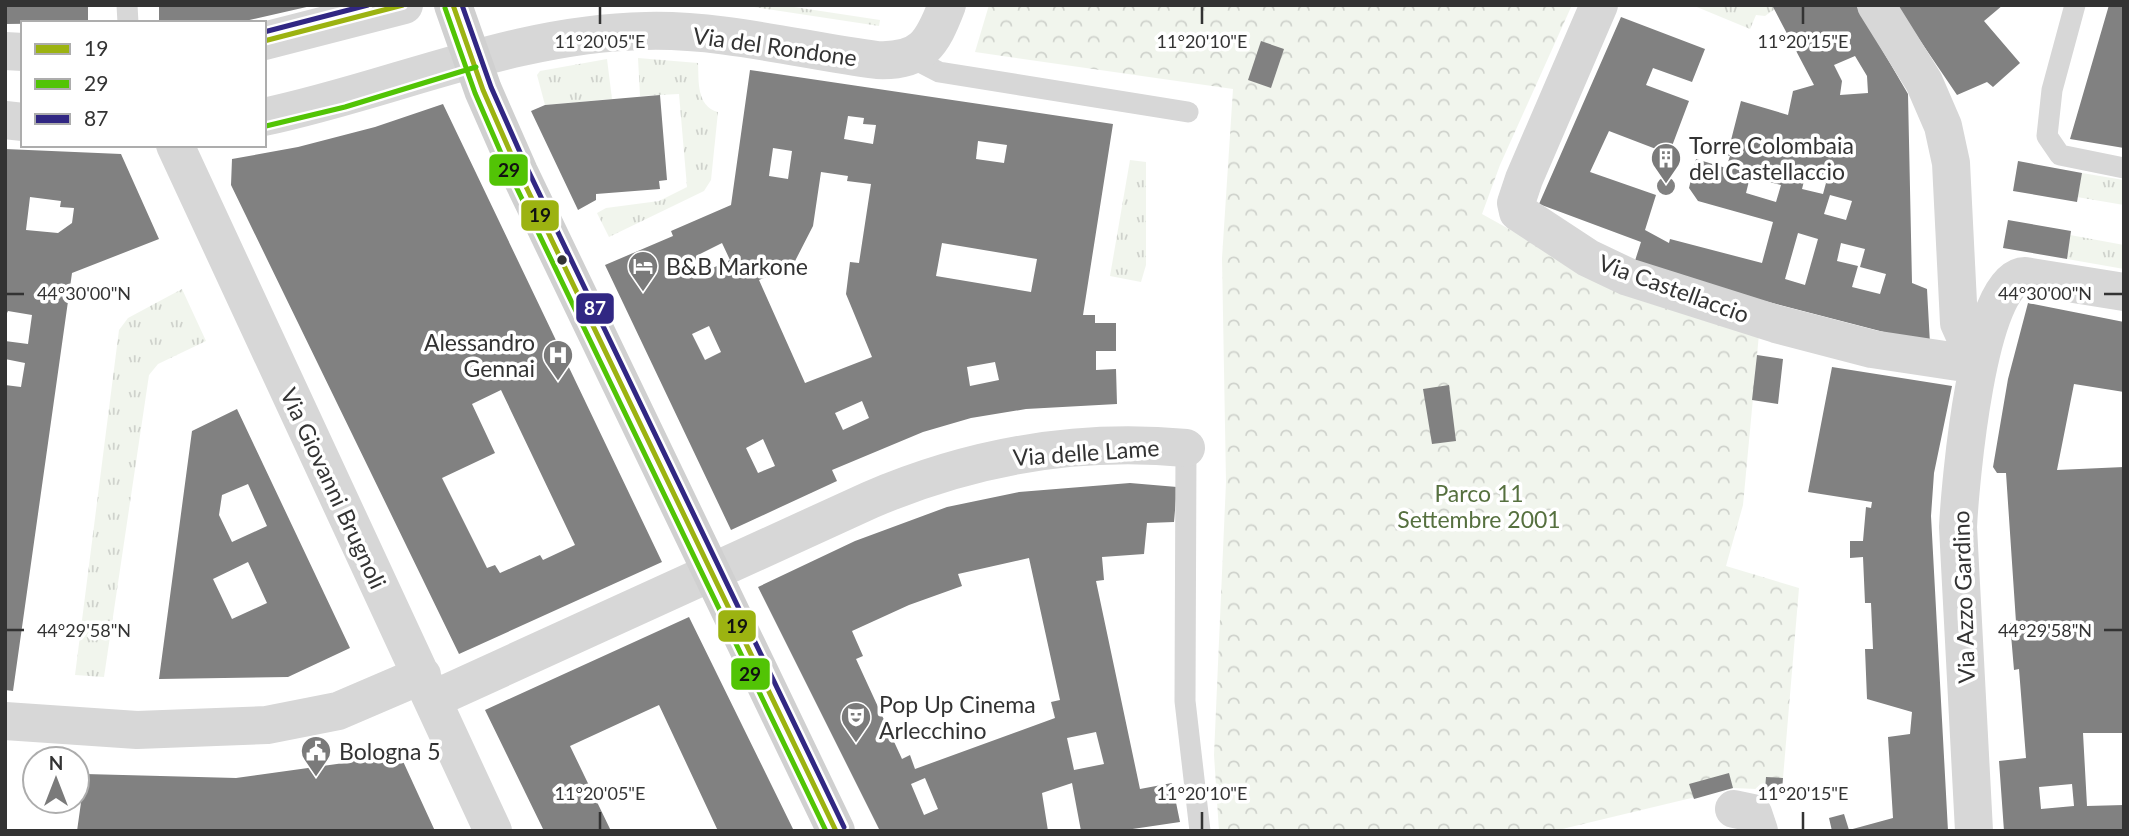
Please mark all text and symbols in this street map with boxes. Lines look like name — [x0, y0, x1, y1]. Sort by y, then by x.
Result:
legend — [21, 21, 266, 147]
street label: Via del Rondone — [691, 21, 859, 71]
text: 11°20'05"E — [555, 30, 645, 52]
text: 11°20'10"E — [1157, 30, 1247, 52]
text: 11°20'15"E — [1758, 30, 1848, 52]
text: 19 — [84, 35, 108, 60]
text: 29 — [84, 70, 108, 95]
text: 87 — [84, 105, 108, 130]
place label: Torre Colombaia del Castellaccio — [1689, 131, 1854, 185]
building icon: Torre Colombaia del Castellaccio — [1649, 141, 1683, 185]
line badge: 29 — [488, 153, 529, 187]
text: 29 — [498, 158, 520, 181]
line badge: 19 — [520, 199, 560, 232]
text: 19 — [529, 203, 551, 226]
street label: Via Castellaccio — [1595, 248, 1753, 328]
hotel icon: B&B Markone — [626, 249, 660, 293]
place label: B&B Markone — [666, 252, 808, 280]
unlabelled marker — [555, 253, 569, 267]
text: 44°30'00"N — [37, 282, 131, 304]
text: 44°30'00"N — [1998, 282, 2092, 304]
line badge: 87 — [575, 292, 615, 325]
text: 87 — [584, 296, 606, 319]
place label: Alessandro Gennai — [424, 328, 535, 382]
hospital icon: Alessandro Gennai — [541, 338, 575, 382]
street label: Via Giovanni Brugnoli — [275, 383, 393, 593]
street label: Via delle Lame — [1012, 433, 1160, 471]
park label: Parco 11 Settembre 2001 — [1397, 479, 1561, 533]
street label: Via Azzo Gardino — [1946, 510, 1980, 684]
line badge: 19 — [717, 609, 757, 643]
text: 19 — [726, 614, 748, 637]
text: 44°29'58"N — [37, 619, 131, 641]
text: 44°29'58"N — [1998, 619, 2092, 641]
line badge: 29 — [730, 657, 771, 691]
text: 29 — [739, 662, 761, 685]
place label: Pop Up Cinema Arlecchino — [879, 690, 1036, 744]
theatre icon: Pop Up Cinema Arlecchino — [839, 700, 873, 744]
public building icon: Bologna 5 — [299, 734, 333, 778]
place label: Bologna 5 — [339, 737, 441, 765]
north arrow — [21, 745, 91, 815]
text: N — [49, 751, 63, 774]
text: 11°20'05"E — [555, 782, 645, 804]
text: 11°20'10"E — [1157, 782, 1247, 804]
text: 11°20'15"E — [1758, 782, 1848, 804]

